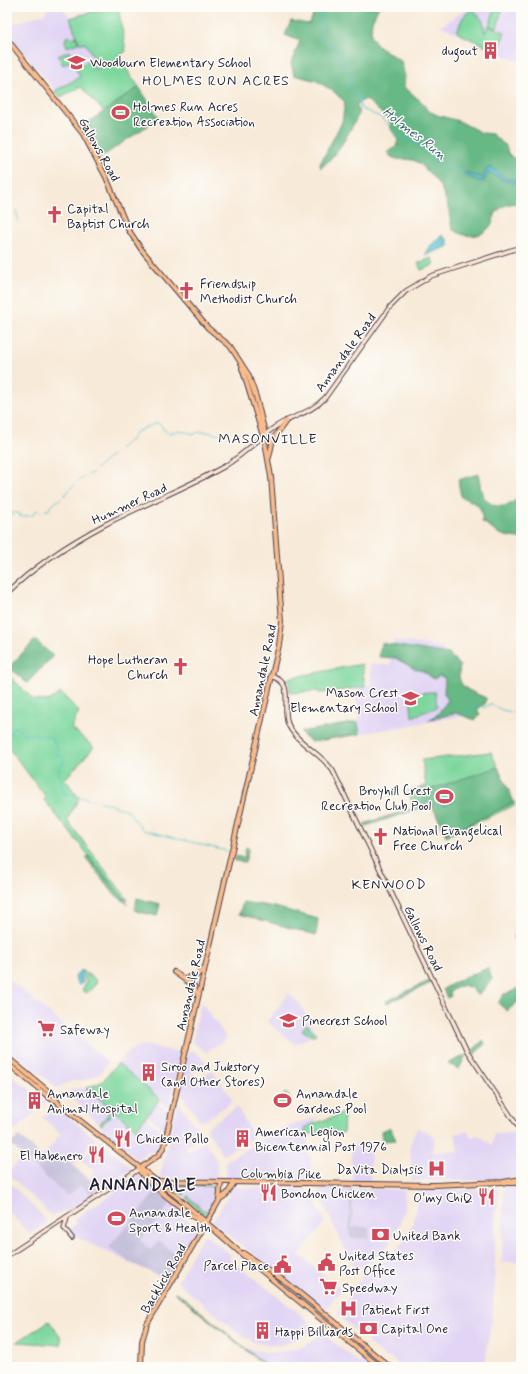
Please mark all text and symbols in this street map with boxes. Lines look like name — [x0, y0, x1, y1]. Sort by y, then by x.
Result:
building icon: dugout — [481, 40, 501, 60]
place label: dugout — [442, 43, 478, 62]
school or university icon: Woodburn Elementary School — [67, 52, 87, 72]
place label: Woodburn Elementary School — [90, 55, 252, 72]
district label: HOLMES RUN ACRES — [142, 72, 290, 90]
place label: Holmes Run Acres Recreation Association — [133, 99, 255, 131]
sports icon: Holmes Run Acres Recreation Association — [110, 103, 130, 123]
water label: Holmes Run — [379, 103, 450, 165]
street label: Gallows Road — [74, 115, 123, 185]
place label: Capital Baptist Church — [67, 201, 150, 233]
church icon: Capital Baptist Church — [44, 205, 64, 225]
place label: Friendship Methodist Church — [200, 276, 297, 308]
church icon: Friendship Methodist Church — [177, 280, 197, 300]
street label: Annandale Road — [312, 310, 381, 396]
district label: MASONVILLE — [218, 430, 318, 448]
street label: Hummer Road — [89, 479, 170, 529]
street label: Annandale Road — [245, 623, 281, 718]
place label: Hope Lutheran Church — [88, 652, 168, 684]
church icon: Hope Lutheran Church — [171, 656, 191, 676]
place label: Mason Crest Elementary School — [290, 685, 398, 717]
school or university icon: Mason Crest Elementary School — [401, 689, 421, 709]
place label: Broyhill Crest Recreation Club Pool — [321, 783, 431, 815]
sports icon: Broyhill Crest Recreation Club Pool — [434, 787, 454, 807]
place label: National Evangelical Free Church — [393, 823, 502, 855]
church icon: National Evangelical Free Church — [370, 827, 390, 847]
district label: KENWOOD — [351, 876, 427, 894]
street label: Gallows Road — [399, 903, 446, 974]
street label: Annandale Road — [173, 938, 210, 1033]
school or university icon: Pinecrest School — [279, 1010, 299, 1030]
place label: Pinecrest School — [302, 1013, 388, 1030]
supermarket icon: Safeway — [37, 1019, 57, 1039]
place label: Safeway — [60, 1022, 110, 1039]
place label: Siroo and Jukstory (and Other Stores) — [161, 1059, 265, 1091]
building icon: Siroo and Jukstory (and Other Stores) — [138, 1063, 158, 1083]
place label: Annandale Animal Hospital — [47, 1086, 138, 1118]
place label: Annandale Gardens Pool — [296, 1086, 367, 1118]
building icon: Annandale Animal Hospital — [24, 1090, 44, 1110]
sports icon: Annandale Gardens Pool — [273, 1090, 293, 1110]
place label: American Legion Bicentennial Post 1976 — [255, 1124, 387, 1156]
restaurant icon: Chicken Pollo — [113, 1128, 133, 1148]
building icon: American Legion Bicentennial Post 1976 — [232, 1128, 252, 1148]
place label: Chicken Pollo — [136, 1131, 209, 1148]
restaurant icon: El Habenero — [86, 1145, 106, 1165]
place label: El Habenero — [19, 1148, 83, 1165]
hospital icon: DaVita Dialysis — [426, 1159, 446, 1179]
place label: DaVita Dialysis — [337, 1162, 423, 1179]
street label: Columbia Pike — [240, 1165, 322, 1184]
district label: ANNANDALE — [89, 1174, 197, 1196]
restaurant icon: Bonchon Chicken — [258, 1183, 278, 1203]
place label: Bonchon Chicken — [281, 1186, 376, 1203]
restaurant icon: O'my ChiQ — [476, 1187, 496, 1207]
place label: O'my ChiQ — [413, 1190, 473, 1207]
place label: Annandale Sport & Health — [129, 1205, 211, 1237]
sports icon: Annandale Sport & Health — [106, 1209, 126, 1229]
bank icon: United Bank — [370, 1225, 390, 1245]
place label: United Bank — [393, 1228, 461, 1245]
street label: Backlick Road — [137, 1241, 191, 1317]
place label: United States Post Office — [339, 1248, 414, 1280]
public building icon: United States Post Office — [316, 1252, 336, 1272]
public building icon: Parcel Place — [272, 1255, 292, 1275]
place label: Parcel Place — [204, 1258, 269, 1275]
supermarket icon: Speedway — [319, 1277, 339, 1297]
place label: Speedway — [342, 1280, 398, 1297]
hospital icon: Patient First — [339, 1299, 359, 1319]
place label: Patient First — [362, 1302, 430, 1319]
bank icon: Capital One — [358, 1318, 378, 1338]
building icon: Happi Billiards — [252, 1321, 272, 1341]
place label: Capital One — [381, 1321, 448, 1338]
place label: Happi Billiards — [275, 1324, 353, 1341]

